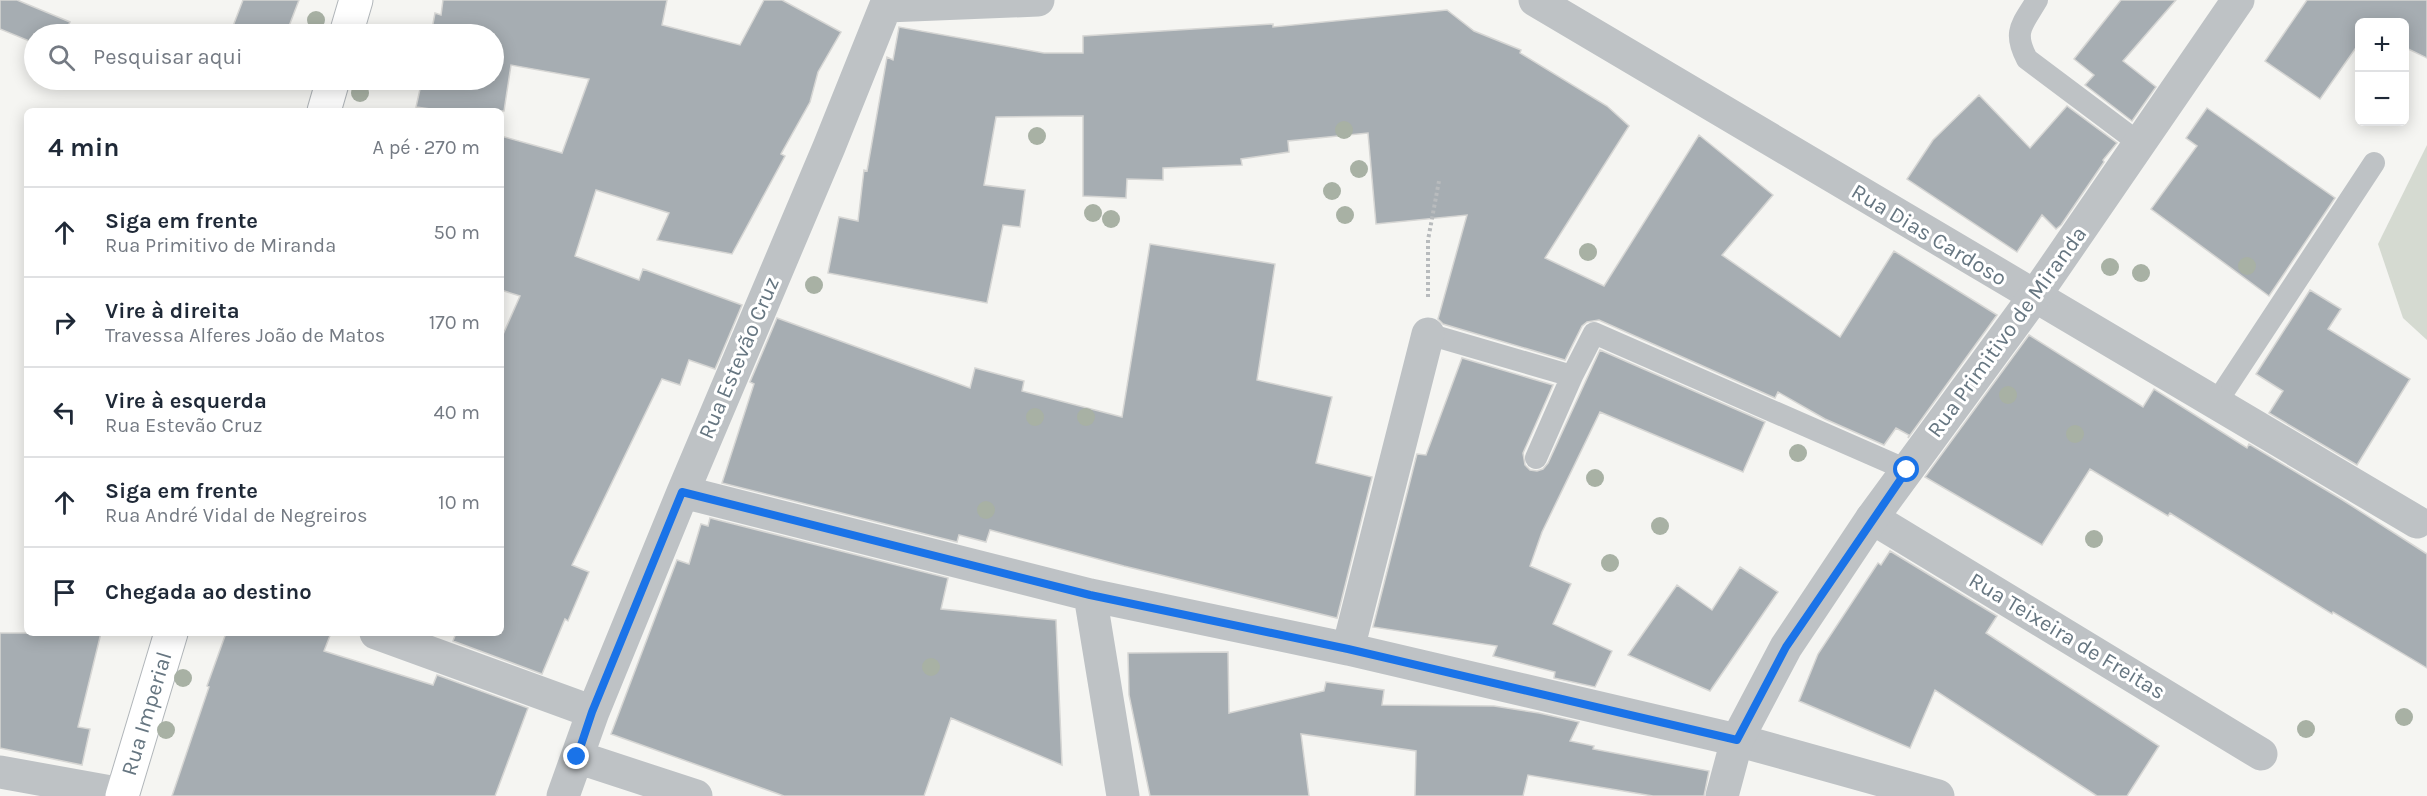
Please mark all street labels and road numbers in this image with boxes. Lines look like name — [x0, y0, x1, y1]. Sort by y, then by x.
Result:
street label: Rua Dias Cardoso — [1847, 178, 2011, 292]
street label: Rua Primitivo de Miranda — [1922, 221, 2092, 443]
street label: Rua Estevão Cruz — [693, 273, 785, 443]
street label: Rua Teixeira de Freitas — [1964, 567, 2170, 705]
street label: Rua Imperial — [116, 649, 178, 779]

